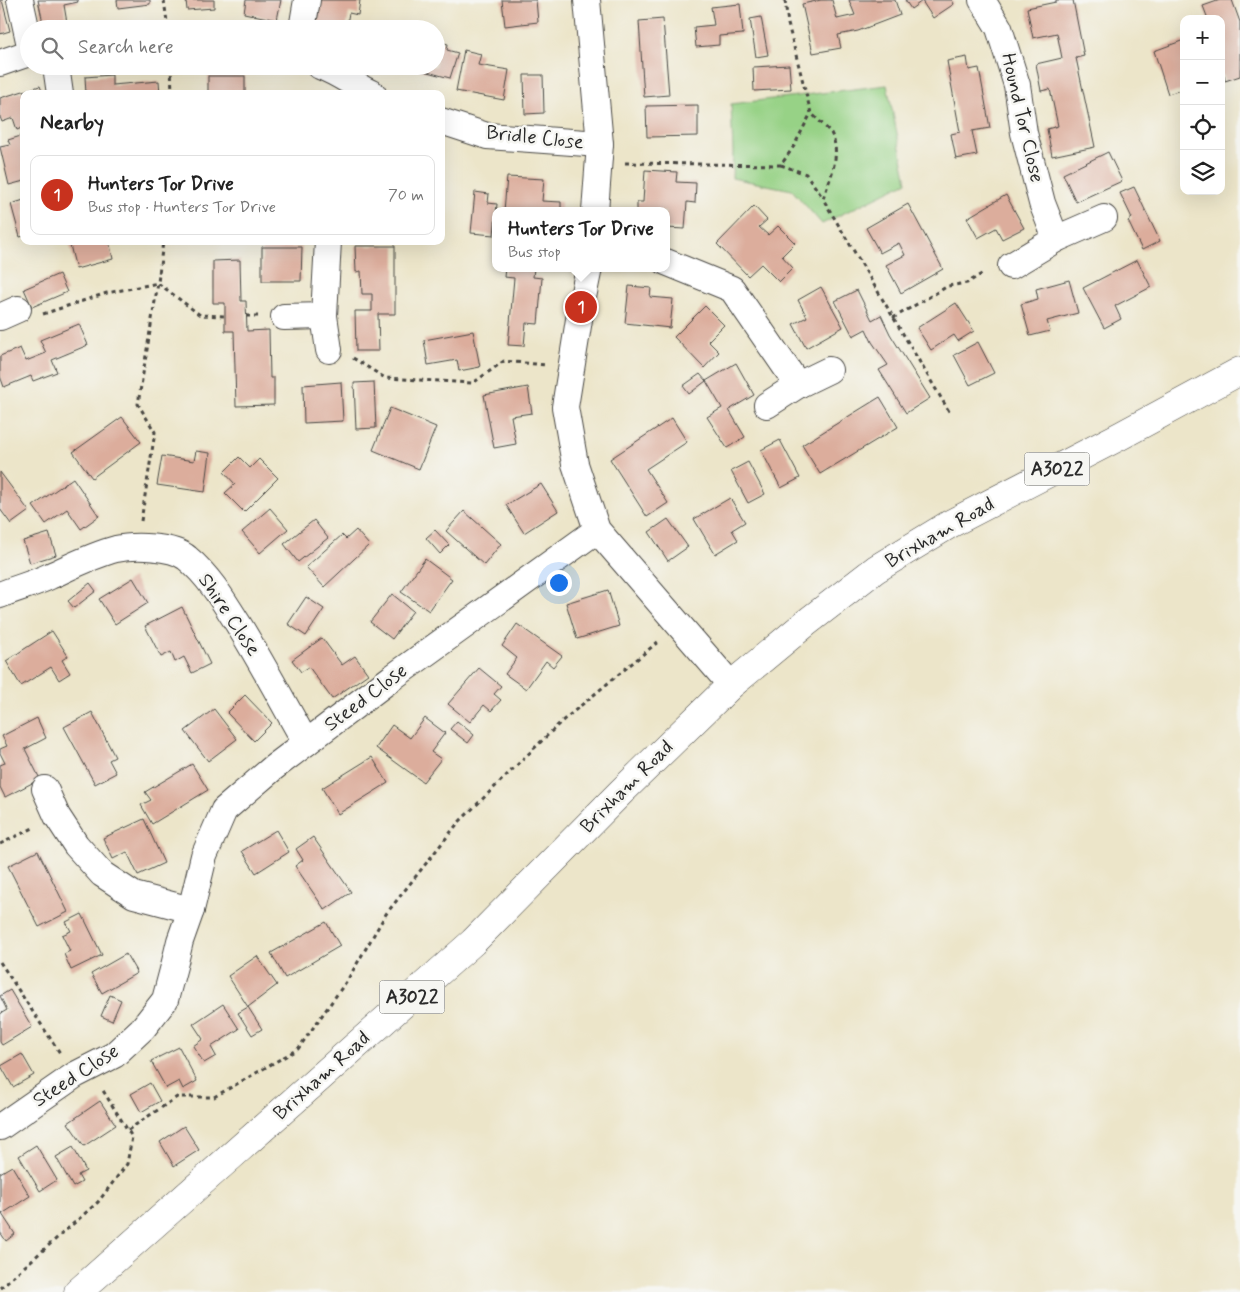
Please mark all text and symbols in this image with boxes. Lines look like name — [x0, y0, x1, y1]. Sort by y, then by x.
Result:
map controls — [1180, 15, 1225, 195]
button: + — [1180, 15, 1225, 60]
search box — [20, 20, 445, 75]
icon: search — [38, 34, 66, 62]
text: Search here — [78, 35, 174, 60]
street label: Hound Tor Close — [994, 51, 1050, 185]
button: − — [1180, 60, 1225, 105]
button: locate — [1180, 105, 1225, 150]
text: Nearby — [40, 109, 104, 137]
street label: Bridle Close — [485, 119, 585, 157]
button: layers — [1180, 150, 1225, 195]
text: Hunters Tor Drive — [88, 172, 234, 197]
text: 1 — [53, 185, 61, 206]
text: 70 m — [388, 185, 424, 206]
text: Bus stop · Hunters Tor Drive — [88, 197, 276, 218]
popup — [492, 207, 670, 272]
text: Hunters Tor Drive — [508, 217, 654, 242]
text: Bus stop — [508, 242, 561, 263]
pin: 1 — [565, 288, 597, 326]
road number: A3022 — [1024, 452, 1090, 486]
street label: Brixham Road — [881, 491, 999, 575]
street label: Shire Close — [191, 568, 267, 662]
your location — [546, 570, 572, 596]
street label: Steed Close — [319, 658, 413, 738]
street label: Brixham Road — [574, 734, 680, 840]
road number: A3022 — [380, 980, 444, 1014]
street label: Brixham Road — [268, 1025, 376, 1127]
street label: Steed Close — [28, 1038, 124, 1114]

